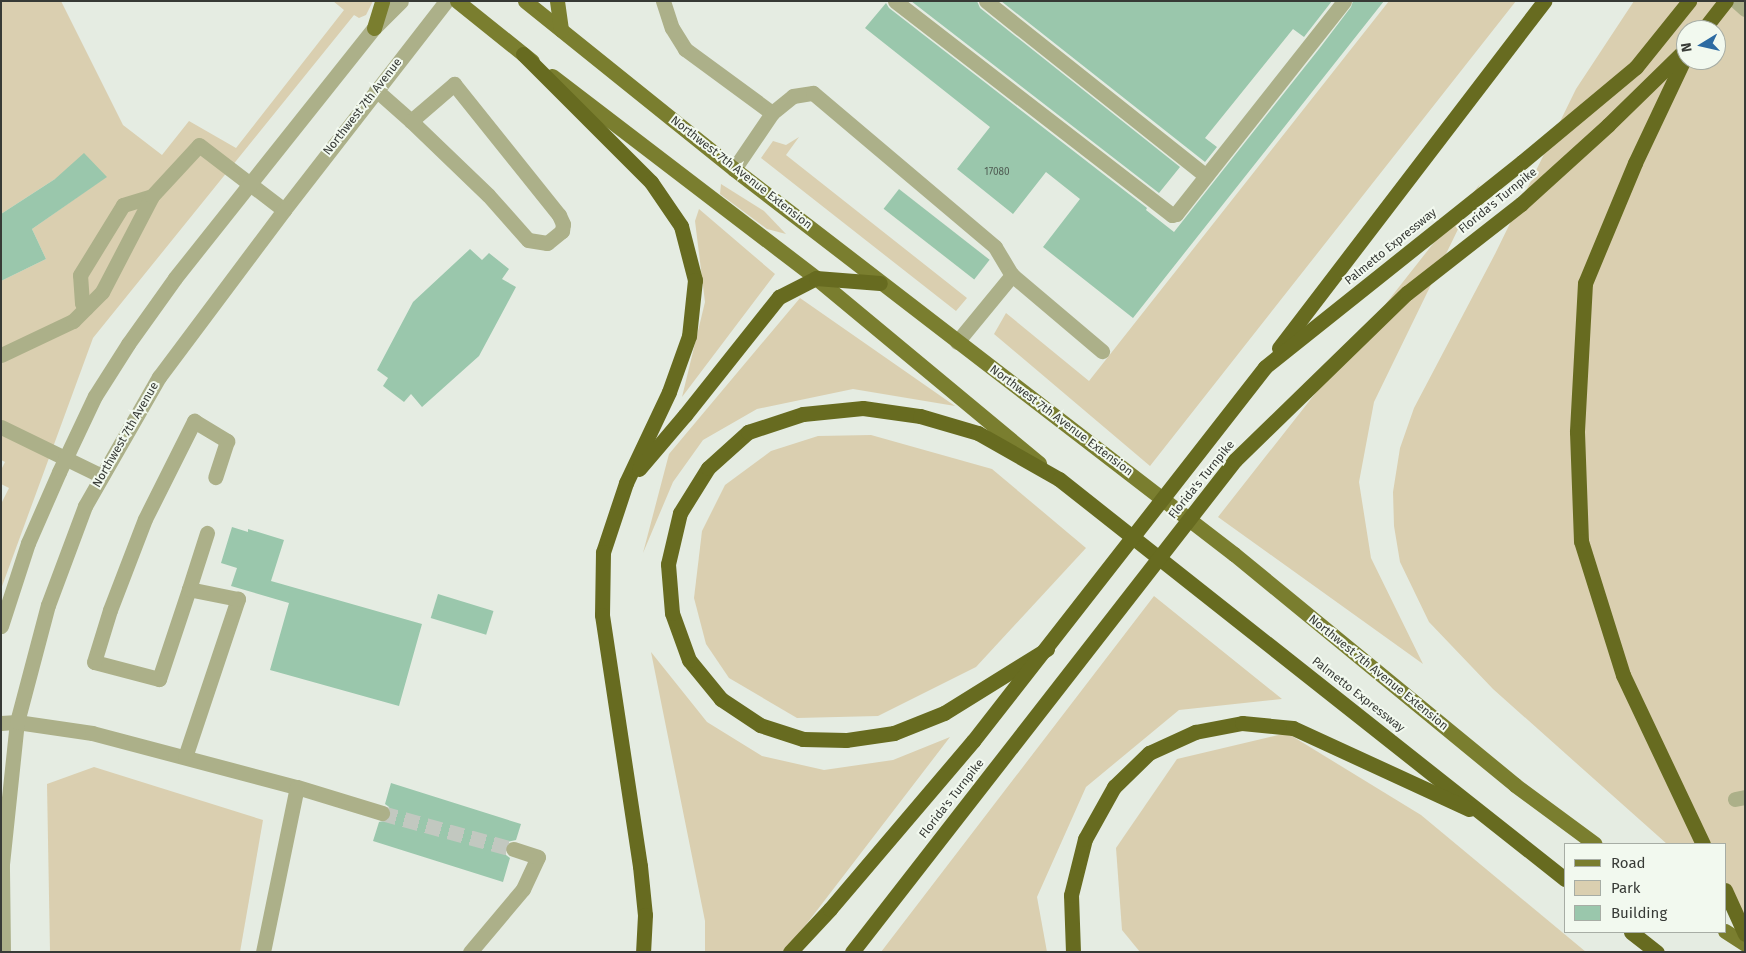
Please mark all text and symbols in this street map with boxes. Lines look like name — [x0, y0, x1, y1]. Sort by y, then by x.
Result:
north arrow — [1676, 20, 1726, 70]
text: N — [1678, 41, 1696, 53]
street label: Northwest 7th Avenue — [321, 56, 405, 158]
street label: Northwest 7th Avenue Extension — [667, 113, 815, 233]
street label: Florida's Turnpike — [1456, 165, 1540, 237]
house number: 17080 — [984, 167, 1010, 179]
street label: Palmetto Expressway — [1342, 206, 1440, 288]
street label: Northwest 7th Avenue Extension — [987, 362, 1135, 480]
street label: Northwest 7th Avenue — [90, 380, 162, 490]
street label: Florida's Turnpike — [1166, 438, 1238, 522]
street label: Northwest 7th Avenue Extension — [1305, 612, 1451, 734]
street label: Palmetto Expressway — [1309, 654, 1407, 736]
street label: Florida's Turnpike — [917, 757, 987, 841]
legend — [1564, 843, 1726, 933]
text: Road — [1611, 854, 1646, 872]
text: Park — [1611, 879, 1641, 897]
text: Building — [1611, 904, 1667, 922]

